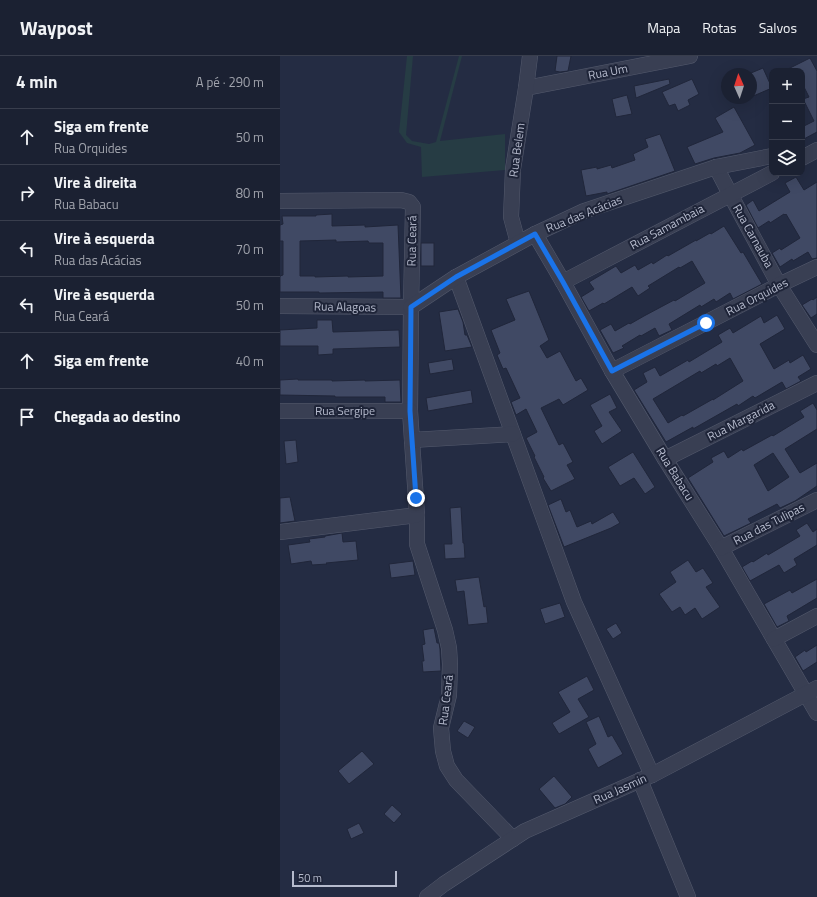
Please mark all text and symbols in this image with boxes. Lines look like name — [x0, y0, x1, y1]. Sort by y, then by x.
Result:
text: Waypost — [20, 13, 93, 42]
text: Mapa — [647, 17, 680, 38]
text: Rotas — [702, 17, 737, 38]
text: Salvos — [759, 17, 797, 38]
street label: Rua Um — [586, 58, 629, 85]
north arrow — [721, 68, 757, 104]
map controls — [769, 68, 805, 176]
button: + — [769, 68, 805, 104]
text: 4 min — [16, 69, 57, 95]
text: A pé · 290 m — [196, 72, 264, 92]
button: − — [769, 104, 805, 140]
text: Siga em frente — [54, 115, 149, 138]
street label: Rua Belem — [503, 122, 530, 178]
icon: ahead — [16, 126, 38, 148]
text: 50 m — [236, 127, 264, 147]
text: Rua Orquides — [54, 138, 127, 158]
button: layers — [769, 140, 805, 176]
text: Vire à direita — [54, 171, 137, 194]
icon: right — [16, 182, 38, 204]
text: 80 m — [236, 183, 264, 203]
street label: Rua das Acácias — [543, 189, 625, 237]
text: Rua Babacu — [54, 194, 119, 214]
street label: Rua Samambaia — [626, 199, 707, 254]
street label: Rua Carnauba — [728, 200, 779, 271]
street label: Rua Ceará — [402, 215, 421, 267]
text: Vire à esquerda — [54, 227, 155, 250]
icon: left — [16, 238, 38, 260]
text: 70 m — [236, 239, 264, 259]
text: Rua das Acácias — [54, 250, 141, 270]
street label: Rua Orquides — [722, 273, 792, 320]
text: Vire à esquerda — [54, 283, 155, 306]
icon: left — [16, 294, 38, 316]
text: 50 m — [236, 295, 264, 315]
street label: Rua Alagoas — [314, 296, 377, 317]
text: Rua Ceará — [54, 306, 109, 326]
route start — [697, 314, 715, 332]
text: Siga em frente — [54, 349, 149, 372]
icon: ahead — [16, 350, 38, 372]
text: 40 m — [236, 351, 264, 371]
street label: Rua Margarida — [704, 395, 778, 446]
street label: Rua Sergipe — [315, 401, 375, 420]
text: Chegada ao destino — [54, 405, 180, 428]
icon: arrive — [16, 406, 38, 428]
street label: Rua Babacu — [652, 443, 699, 504]
route end — [407, 489, 425, 507]
street label: Rua das Tulipas — [730, 497, 808, 550]
street label: Rua Ceará — [433, 673, 458, 726]
street label: Rua Jasmin — [590, 768, 649, 809]
scale bar — [292, 869, 397, 888]
text: 50 m — [298, 870, 322, 886]

